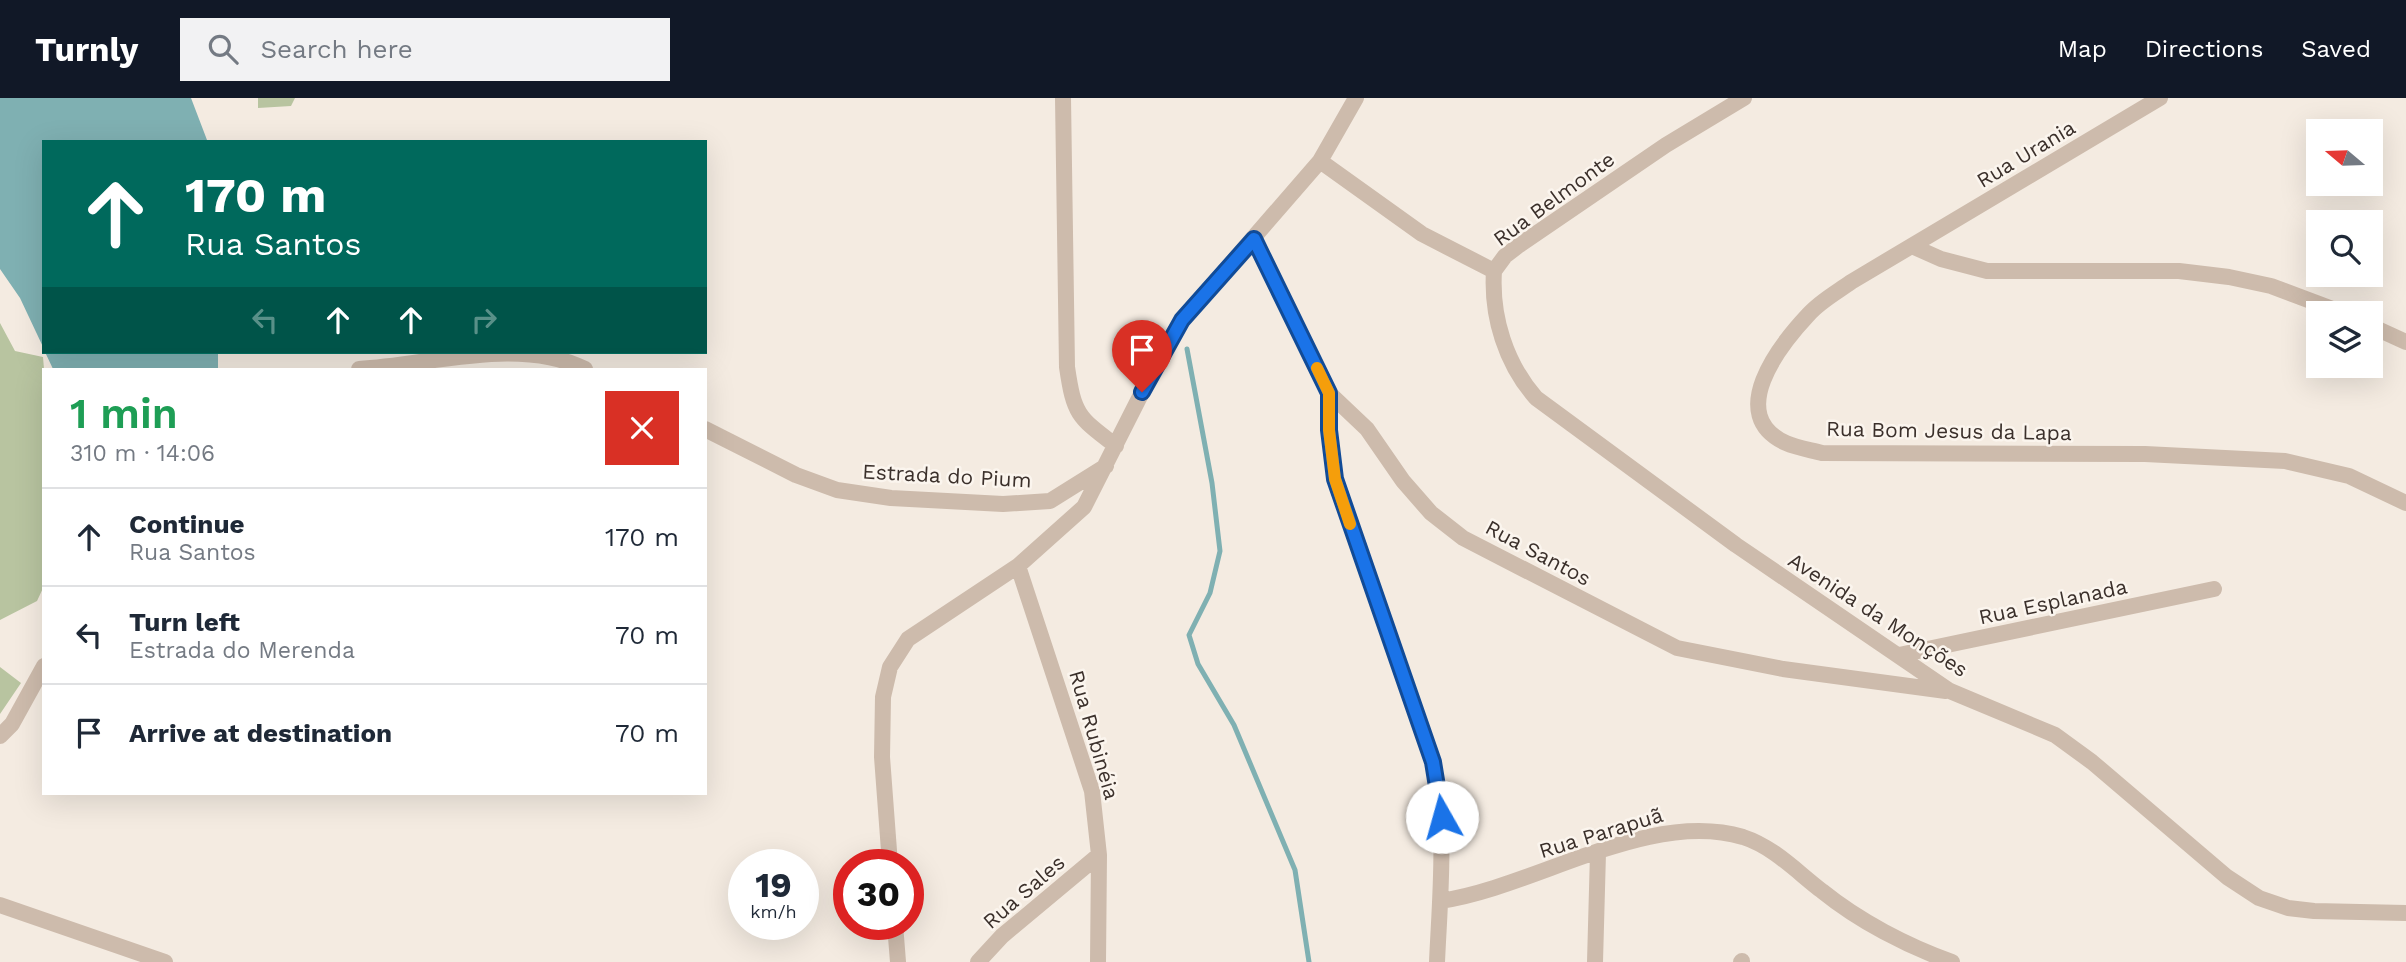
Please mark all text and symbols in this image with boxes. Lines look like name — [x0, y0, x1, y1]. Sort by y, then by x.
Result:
search box — [180, 18, 670, 81]
text: Turnly — [35, 30, 138, 69]
icon: search — [204, 30, 242, 68]
text: Search here — [260, 34, 413, 64]
text: Map — [2058, 35, 2107, 63]
text: Directions — [2145, 35, 2263, 63]
text: Saved — [2301, 35, 2371, 63]
street label: Rua Urania — [1972, 114, 2080, 193]
north arrow — [2306, 119, 2384, 196]
map controls — [2306, 119, 2383, 378]
street label: Rua Belmonte — [1488, 146, 1619, 251]
text: 170 m — [185, 166, 326, 224]
icon: ahead — [70, 168, 161, 259]
button: search — [2306, 210, 2383, 287]
text: Rua Santos — [185, 225, 361, 263]
icon: left — [246, 301, 284, 339]
icon: ahead — [319, 301, 357, 339]
icon: ahead — [392, 301, 430, 339]
icon: right — [465, 301, 503, 339]
button: layers — [2306, 301, 2383, 378]
pin — [1112, 320, 1172, 392]
icon: arrive — [1123, 331, 1161, 369]
text: 1 min — [70, 389, 178, 438]
button: close — [605, 391, 679, 465]
street label: Rua Bom Jesus da Lapa — [1826, 416, 2072, 445]
text: 310 m · 14:06 — [70, 440, 215, 467]
street label: Estrada do Pium — [862, 459, 1032, 492]
text: Continue — [129, 509, 245, 539]
street label: Rua Santos — [1481, 514, 1595, 591]
icon: ahead — [70, 518, 108, 556]
text: 170 m — [605, 522, 679, 552]
text: Rua Santos — [129, 539, 256, 566]
street label: Avenida da Monções — [1784, 547, 1973, 682]
street label: Rua Esplanada — [1976, 574, 2130, 629]
text: Turn left — [129, 607, 240, 637]
icon: left — [70, 616, 108, 654]
text: 70 m — [615, 620, 679, 650]
text: Estrada do Merenda — [129, 637, 355, 664]
street label: Rua Rubinéia — [1064, 667, 1125, 802]
icon: arrive — [70, 714, 108, 752]
text: Arrive at destination — [129, 718, 392, 748]
text: 70 m — [615, 718, 679, 748]
position arrow — [1405, 780, 1479, 854]
street label: Rua Parapuã — [1536, 802, 1666, 863]
speed limit sign: 30 — [833, 849, 924, 940]
street label: Rua Sales — [978, 849, 1070, 934]
text: 19 — [755, 864, 792, 906]
text: km/h — [750, 901, 797, 922]

